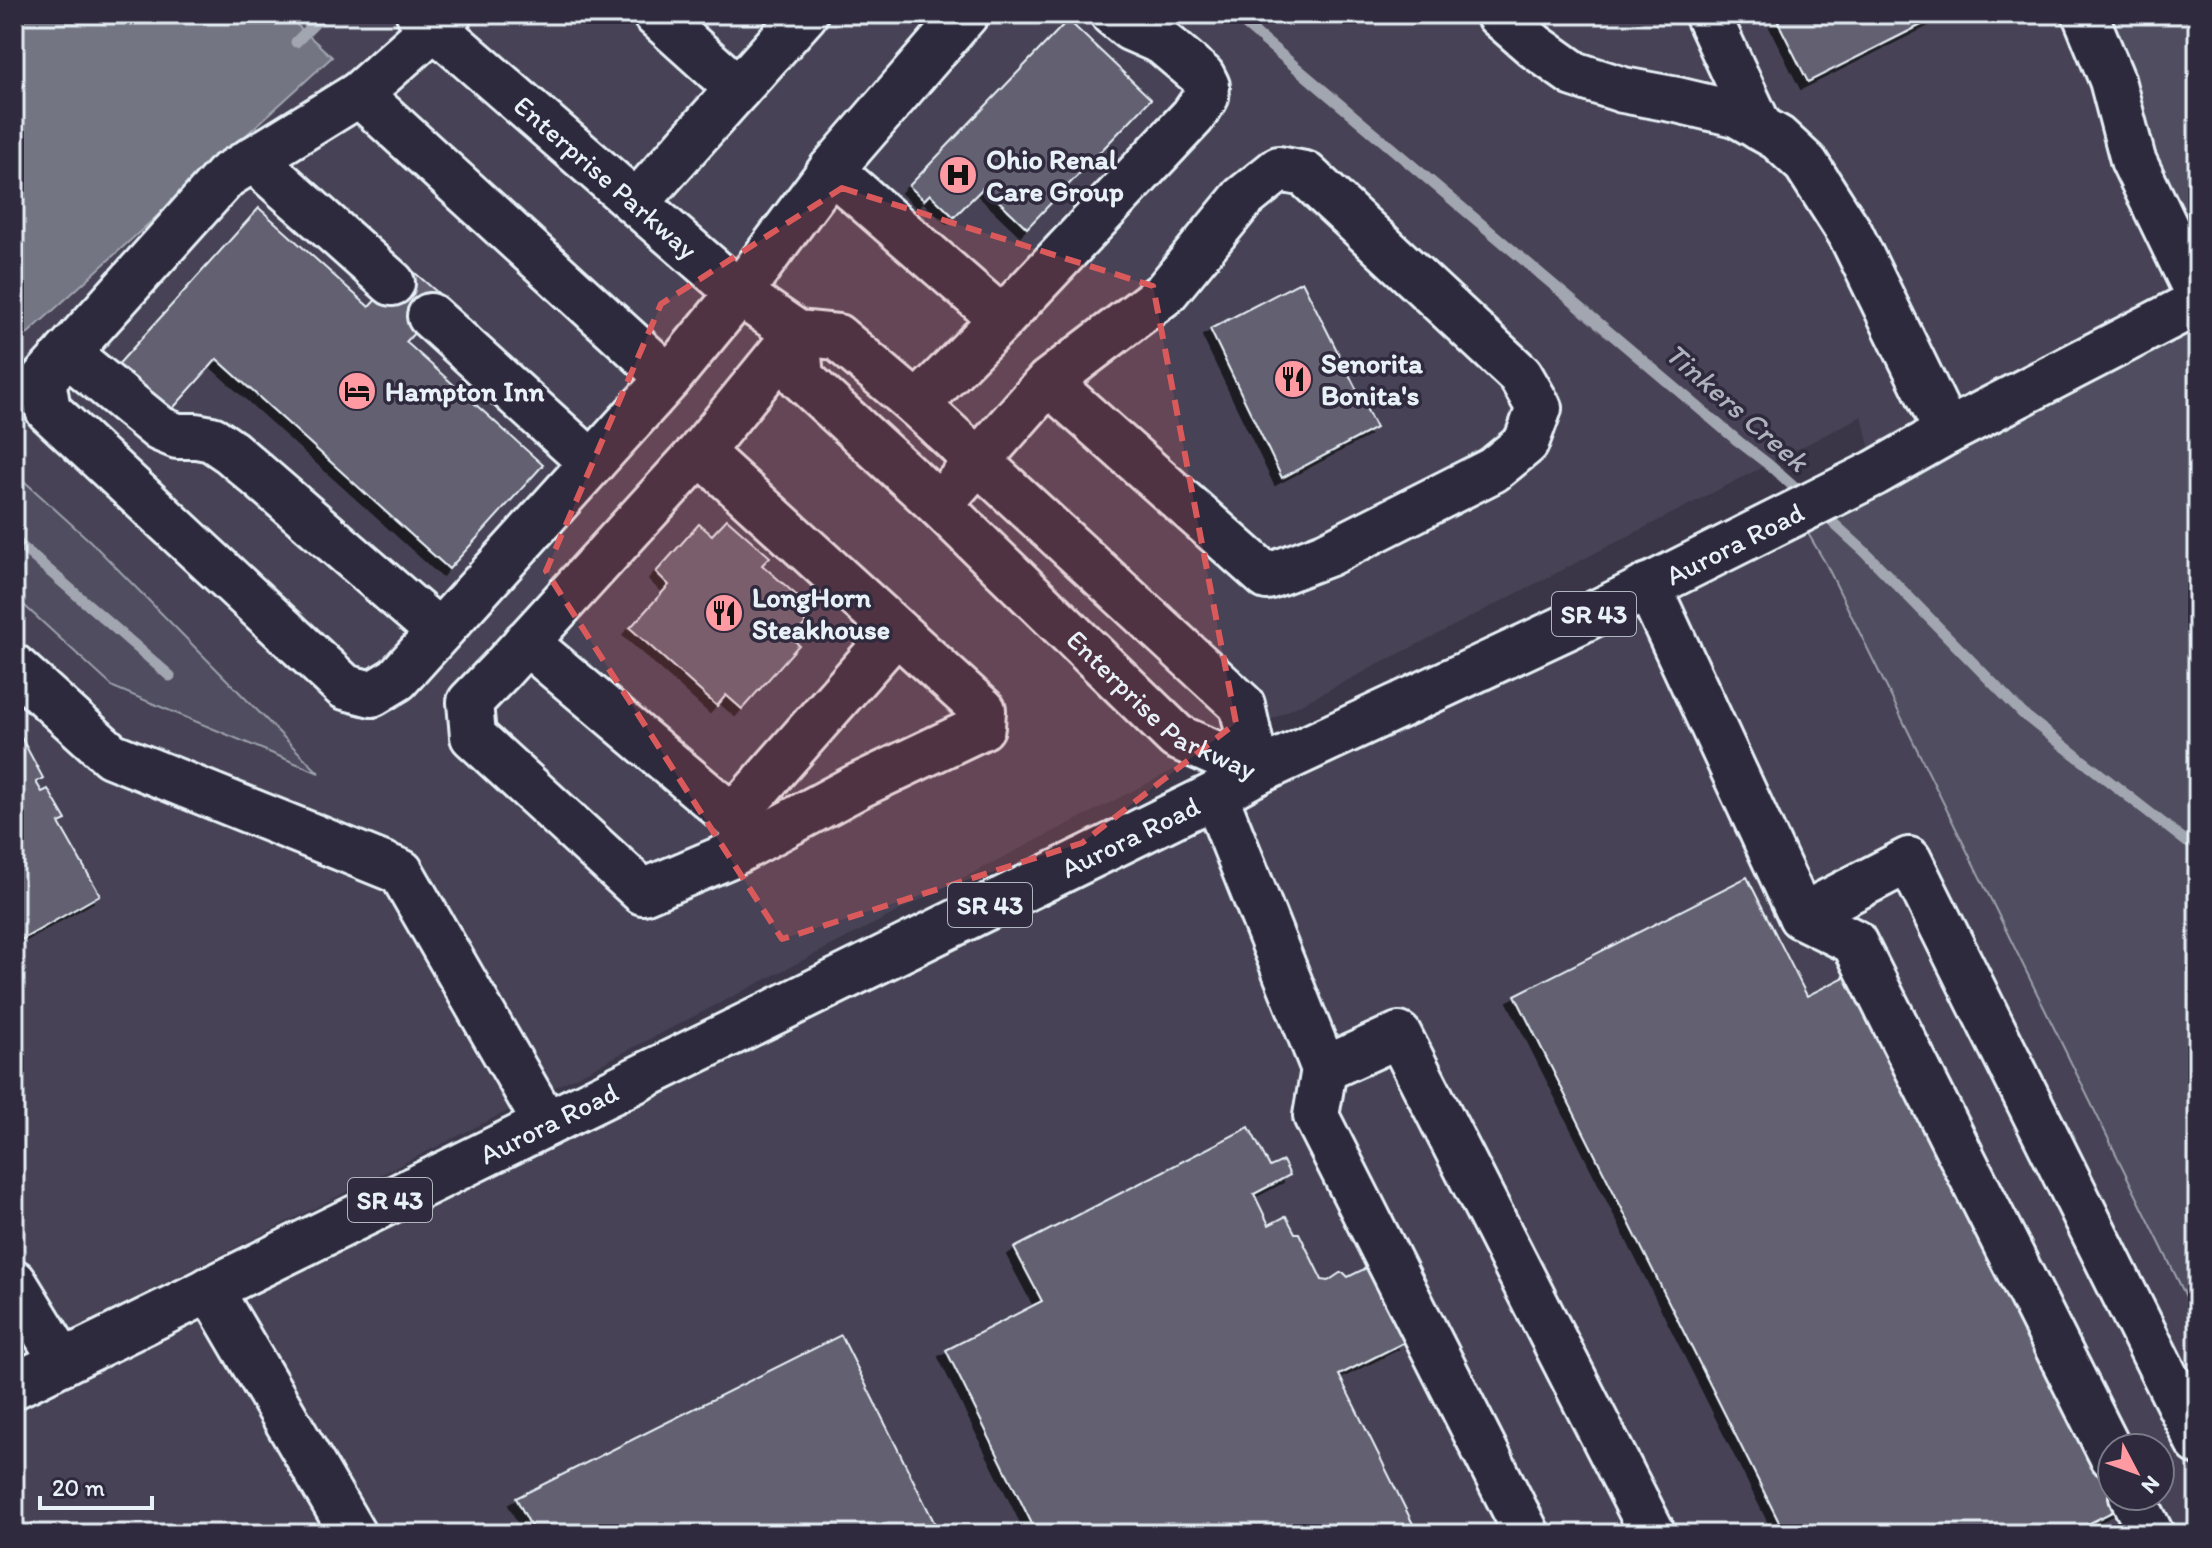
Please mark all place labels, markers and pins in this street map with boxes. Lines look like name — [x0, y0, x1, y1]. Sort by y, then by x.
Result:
place label: Ohio Renal Care Group — [986, 142, 1124, 208]
hospital icon: Ohio Renal Care Group — [937, 154, 979, 196]
place label: Senorita Bonita's — [1321, 346, 1423, 412]
restaurant icon: Senorita Bonita's — [1272, 358, 1314, 400]
hotel icon: Hampton Inn — [336, 370, 378, 412]
place label: Hampton Inn — [385, 374, 545, 408]
place label: LongHorn Steakhouse — [752, 580, 890, 646]
restaurant icon: LongHorn Steakhouse — [703, 592, 745, 634]

